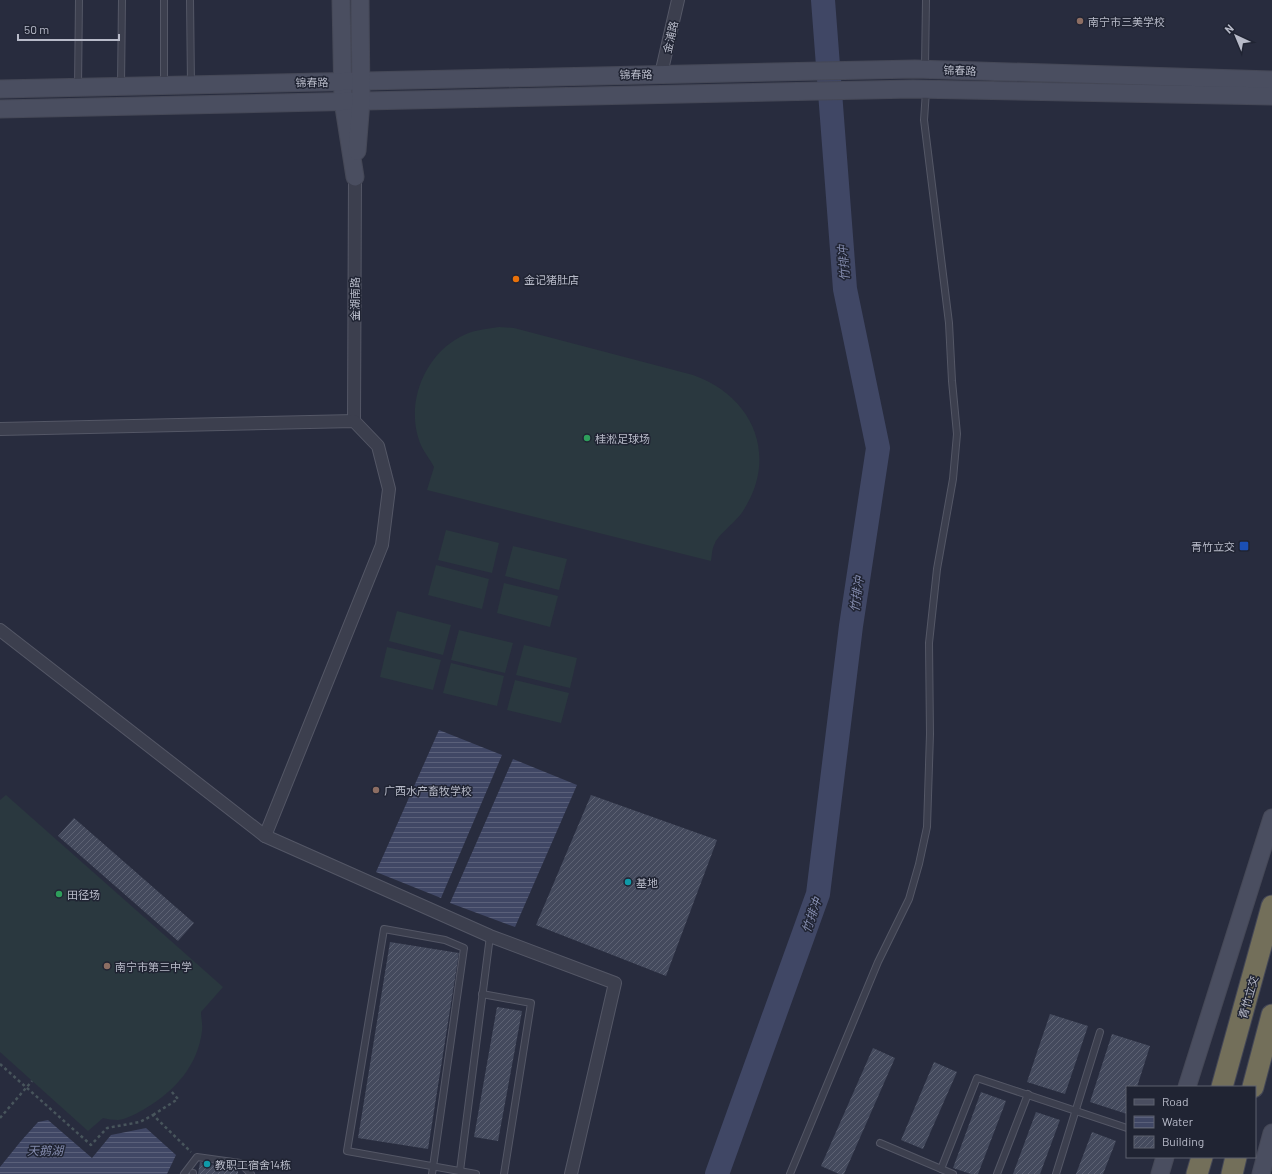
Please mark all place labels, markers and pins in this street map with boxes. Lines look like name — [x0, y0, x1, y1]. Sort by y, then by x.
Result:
place label: 南宁市三美学校 — [1088, 15, 1165, 28]
marker: 南宁市三美学校 — [1075, 16, 1085, 26]
place label: 金记猪肚店 — [524, 273, 579, 286]
marker: 金记猪肚店 — [511, 274, 521, 284]
place label: 桂淞足球场 — [595, 432, 650, 445]
marker: 桂淞足球场 — [582, 433, 592, 443]
place label: 青竹立交 — [1191, 540, 1235, 553]
marker: 青竹立交 — [1238, 540, 1250, 552]
place label: 广西水产畜牧学校 — [384, 784, 472, 797]
marker: 广西水产畜牧学校 — [371, 785, 381, 795]
place label: 基地 — [636, 876, 658, 889]
marker: 基地 — [623, 877, 633, 887]
place label: 田径场 — [67, 888, 100, 901]
marker: 田径场 — [54, 889, 64, 899]
place label: 南宁市第三中学 — [115, 960, 192, 973]
marker: 南宁市第三中学 — [102, 961, 112, 971]
place label: 教职工宿舍14栋 — [215, 1158, 291, 1171]
marker: 教职工宿舍14栋 — [202, 1159, 212, 1169]

